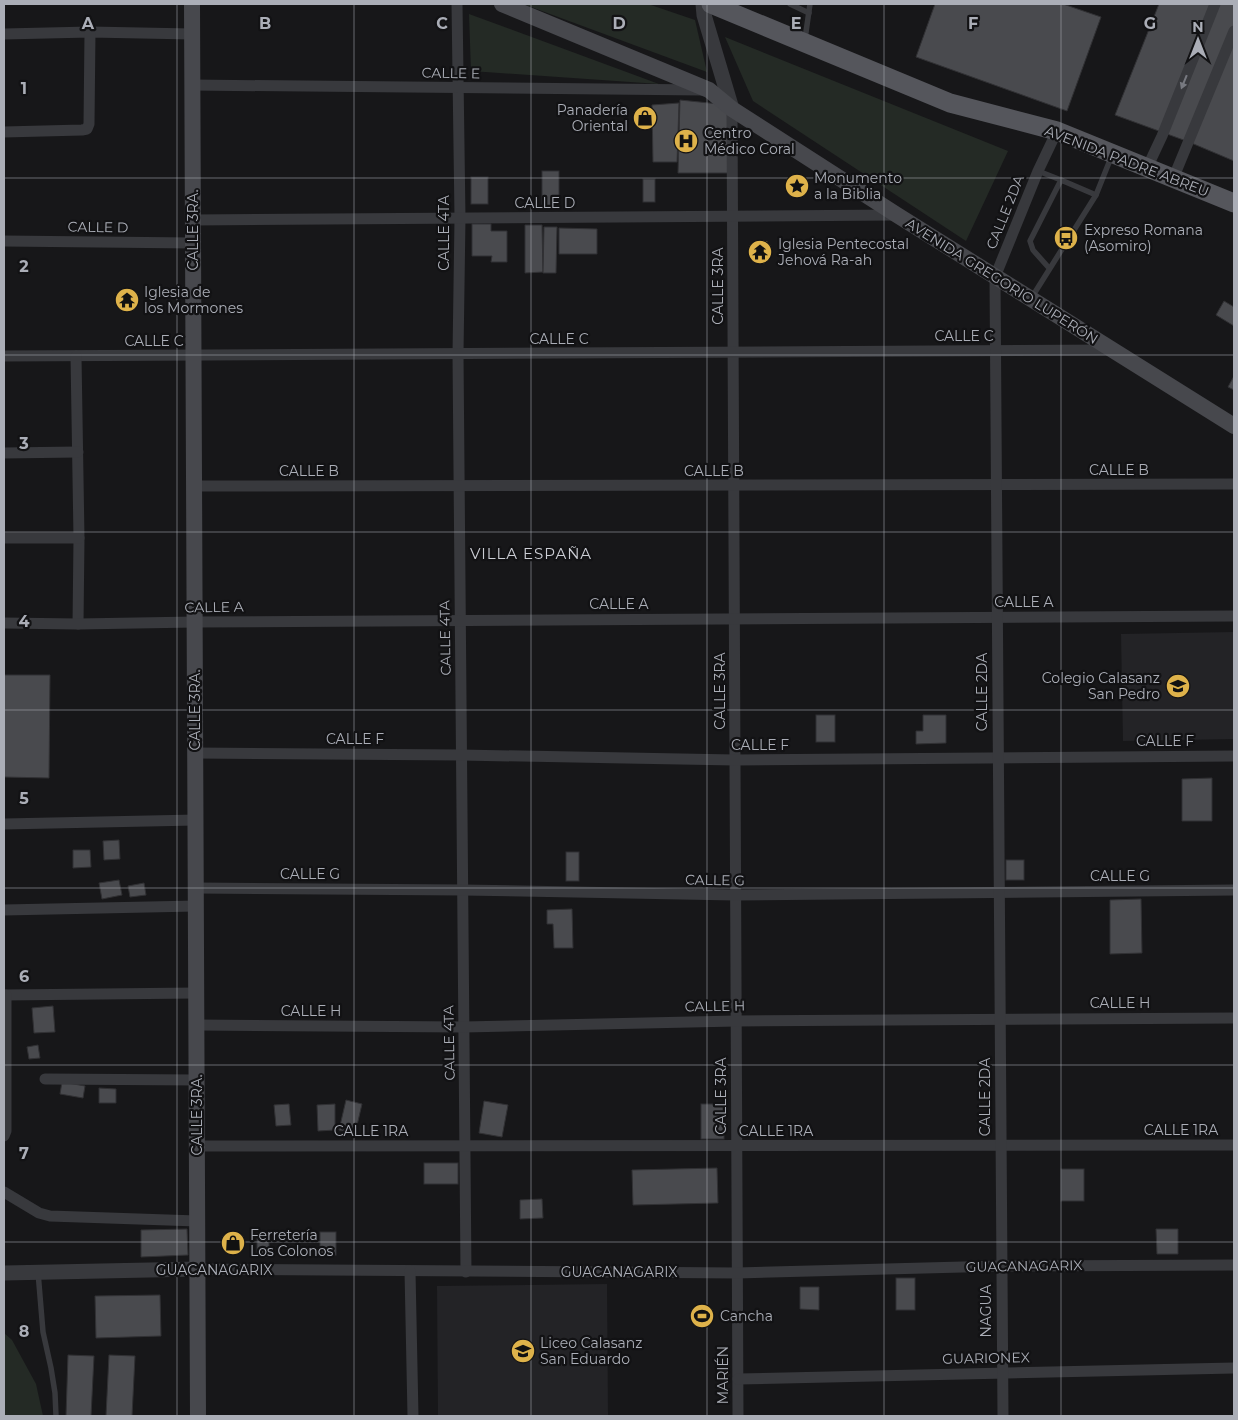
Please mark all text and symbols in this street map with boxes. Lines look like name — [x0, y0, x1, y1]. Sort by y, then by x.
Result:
text: A — [81, 14, 95, 33]
text: B — [259, 14, 271, 33]
text: C — [436, 14, 448, 33]
text: D — [612, 14, 626, 33]
text: E — [791, 14, 801, 33]
text: F — [968, 14, 978, 33]
text: G — [1144, 14, 1156, 33]
north arrow — [1173, 15, 1223, 65]
text: N — [1192, 18, 1204, 36]
street label: CALLE E — [422, 63, 480, 83]
one-way arrow — [1180, 74, 1187, 89]
text: 1 — [21, 79, 27, 98]
place label: Panadería Oriental — [557, 101, 628, 135]
shop icon: Panadería Oriental — [632, 105, 658, 131]
street label: AVENIDA PADRE ABREU — [1042, 121, 1212, 201]
place label: Centro Médico Coral — [704, 124, 795, 158]
hospital icon: Centro Médico Coral — [673, 128, 699, 154]
place label: Monumento a la Biblia — [814, 169, 902, 203]
street label: CALLE 2DA — [982, 171, 1028, 252]
place icon: Monumento a la Biblia — [784, 173, 810, 199]
street label: CALLE 3RA. — [184, 190, 202, 270]
street label: CALLE 4TA — [435, 194, 453, 271]
street label: CALLE D — [515, 194, 575, 212]
street label: AVENIDA GREGORIO LUPERÓN — [902, 214, 1102, 348]
street label: CALLE D — [67, 217, 129, 237]
place label: Expreso Romana (Asomiro) — [1084, 221, 1203, 255]
bus stop icon: Expreso Romana (Asomiro) — [1053, 225, 1079, 251]
place label: Iglesia Pentecostal Jehová Ra-ah — [777, 235, 909, 269]
temple icon: Iglesia Pentecostal Jehová Ra-ah — [747, 239, 773, 265]
street label: CALLE 3RA — [709, 246, 727, 325]
text: 2 — [19, 257, 29, 276]
place label: Iglesia de los Mormones — [144, 283, 243, 317]
temple icon: Iglesia de los Mormones — [114, 287, 140, 313]
street label: CALLE C — [934, 327, 994, 345]
street label: CALLE C — [529, 330, 589, 348]
street label: CALLE C — [124, 332, 184, 350]
text: 3 — [18, 434, 29, 453]
street label: CALLE B — [1089, 461, 1149, 479]
street label: CALLE B — [279, 462, 339, 480]
street label: CALLE B — [684, 462, 744, 480]
district label: VILLA ESPAÑA — [470, 544, 592, 563]
street label: CALLE A — [994, 593, 1055, 611]
street label: CALLE A — [589, 595, 650, 613]
street label: CALLE A — [184, 597, 245, 617]
street label: CALLE 4TA — [435, 599, 455, 676]
text: 4 — [18, 612, 30, 631]
street label: CALLE 3RA — [711, 651, 729, 730]
street label: CALLE 2DA — [973, 652, 991, 731]
place label: Colegio Calasanz San Pedro — [1042, 669, 1160, 703]
street label: CALLE 3RA. — [186, 670, 204, 750]
school or university icon: Colegio Calasanz San Pedro — [1165, 673, 1191, 699]
street label: CALLE F — [326, 730, 384, 748]
street label: CALLE F — [1136, 732, 1194, 750]
street label: CALLE F — [731, 736, 789, 754]
text: 5 — [19, 789, 29, 808]
street label: CALLE G — [280, 865, 340, 883]
street label: CALLE G — [1090, 867, 1150, 885]
street label: CALLE G — [685, 870, 745, 890]
text: 6 — [19, 967, 29, 986]
street label: CALLE H — [1090, 994, 1150, 1012]
street label: CALLE H — [685, 996, 745, 1016]
street label: CALLE H — [281, 1002, 341, 1020]
street label: CALLE 4TA — [439, 1004, 459, 1081]
street label: CALLE 3RA — [712, 1056, 730, 1135]
street label: CALLE 2DA — [976, 1057, 994, 1136]
street label: CALLE 3RA. — [188, 1075, 206, 1155]
street label: CALLE 1RA — [1144, 1121, 1219, 1139]
street label: CALLE 1RA — [334, 1122, 409, 1140]
street label: CALLE 1RA — [739, 1122, 814, 1140]
text: 7 — [19, 1144, 29, 1163]
place label: Ferretería Los Colonos — [250, 1226, 334, 1260]
shop icon: Ferretería Los Colonos — [220, 1230, 246, 1256]
street label: GUACANAGARIX — [965, 1256, 1083, 1276]
street label: GUACANAGARIX — [156, 1261, 272, 1279]
street label: GUACANAGARIX — [561, 1263, 677, 1281]
street label: NAGUA — [977, 1284, 995, 1338]
sports icon: Cancha — [689, 1303, 715, 1329]
place label: Cancha — [720, 1307, 773, 1325]
text: 8 — [19, 1322, 29, 1341]
place label: Liceo Calasanz San Eduardo — [540, 1334, 643, 1368]
school or university icon: Liceo Calasanz San Eduardo — [510, 1338, 536, 1364]
street label: MARIÉN — [714, 1346, 732, 1404]
street label: GUARIONEX — [942, 1348, 1030, 1368]

